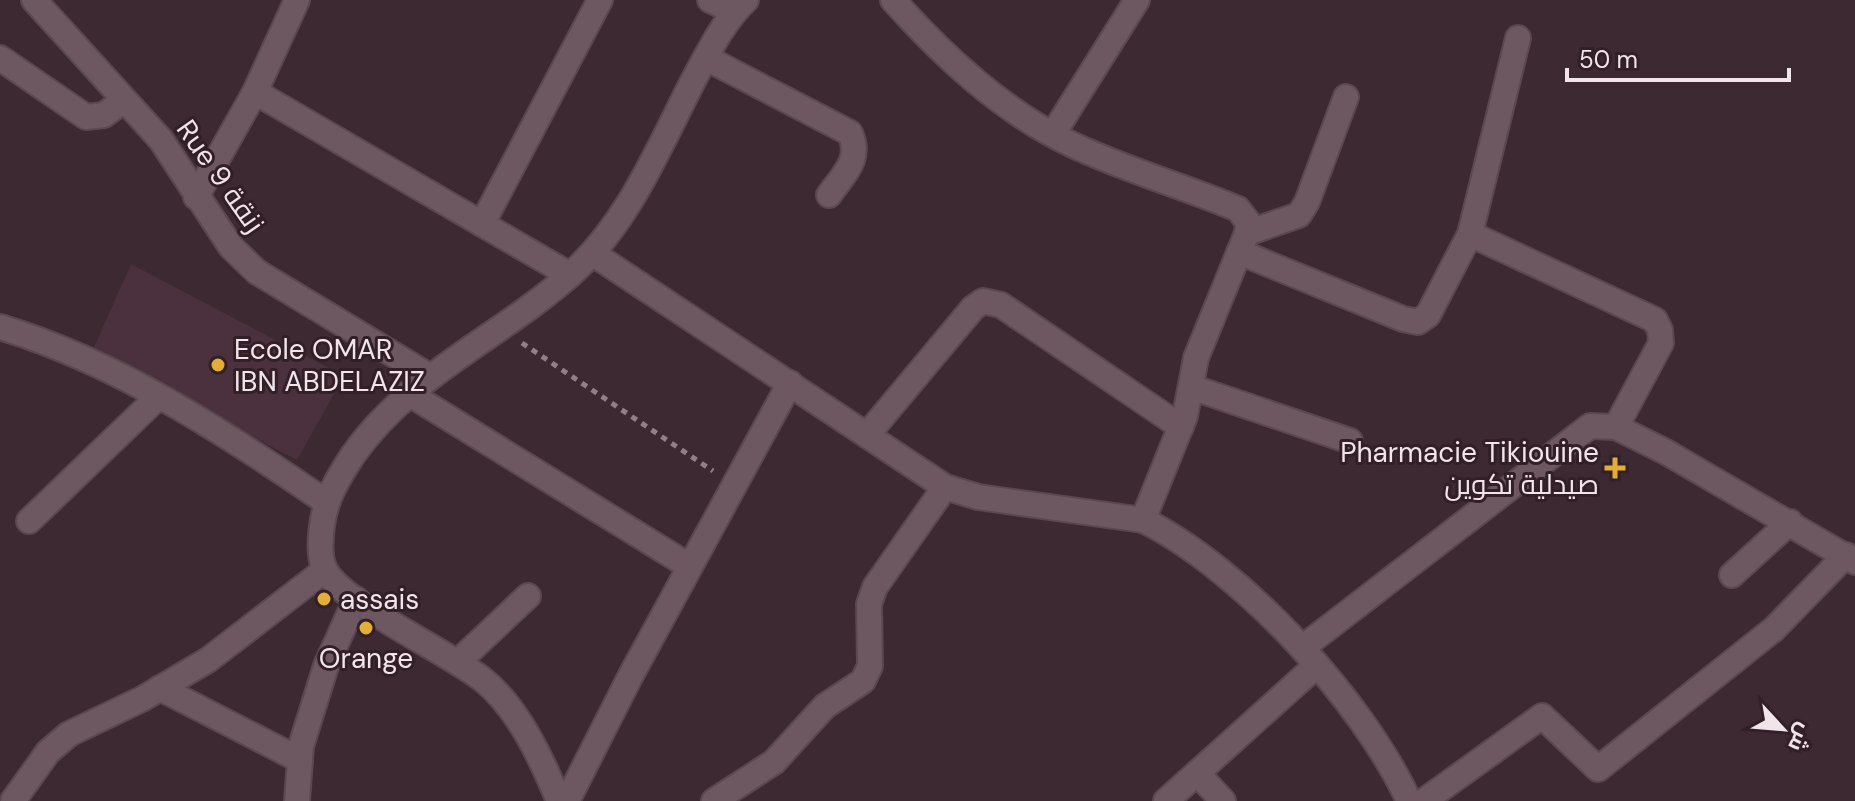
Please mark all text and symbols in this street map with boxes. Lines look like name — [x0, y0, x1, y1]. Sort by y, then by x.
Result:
scale bar — [1567, 32, 1789, 82]
text: 50 m — [1579, 44, 1638, 75]
street label: Rue 9 زنقة — [168, 112, 273, 240]
place label: Ecole OMAR IBN ABDELAZIZ — [234, 331, 425, 400]
marker: Ecole OMAR IBN ABDELAZIZ — [209, 356, 227, 374]
place label: Pharmacie Tikiouine صيدلية تكوين — [1340, 434, 1599, 503]
marker: Pharmacie Tikiouine صيدلية تكوين — [1606, 459, 1624, 477]
place label: assais — [340, 581, 419, 618]
marker: assais — [315, 590, 333, 608]
marker: Orange — [357, 619, 375, 637]
place label: Orange — [319, 640, 413, 677]
north arrow — [1743, 689, 1823, 769]
text: ش — [1781, 719, 1820, 757]

